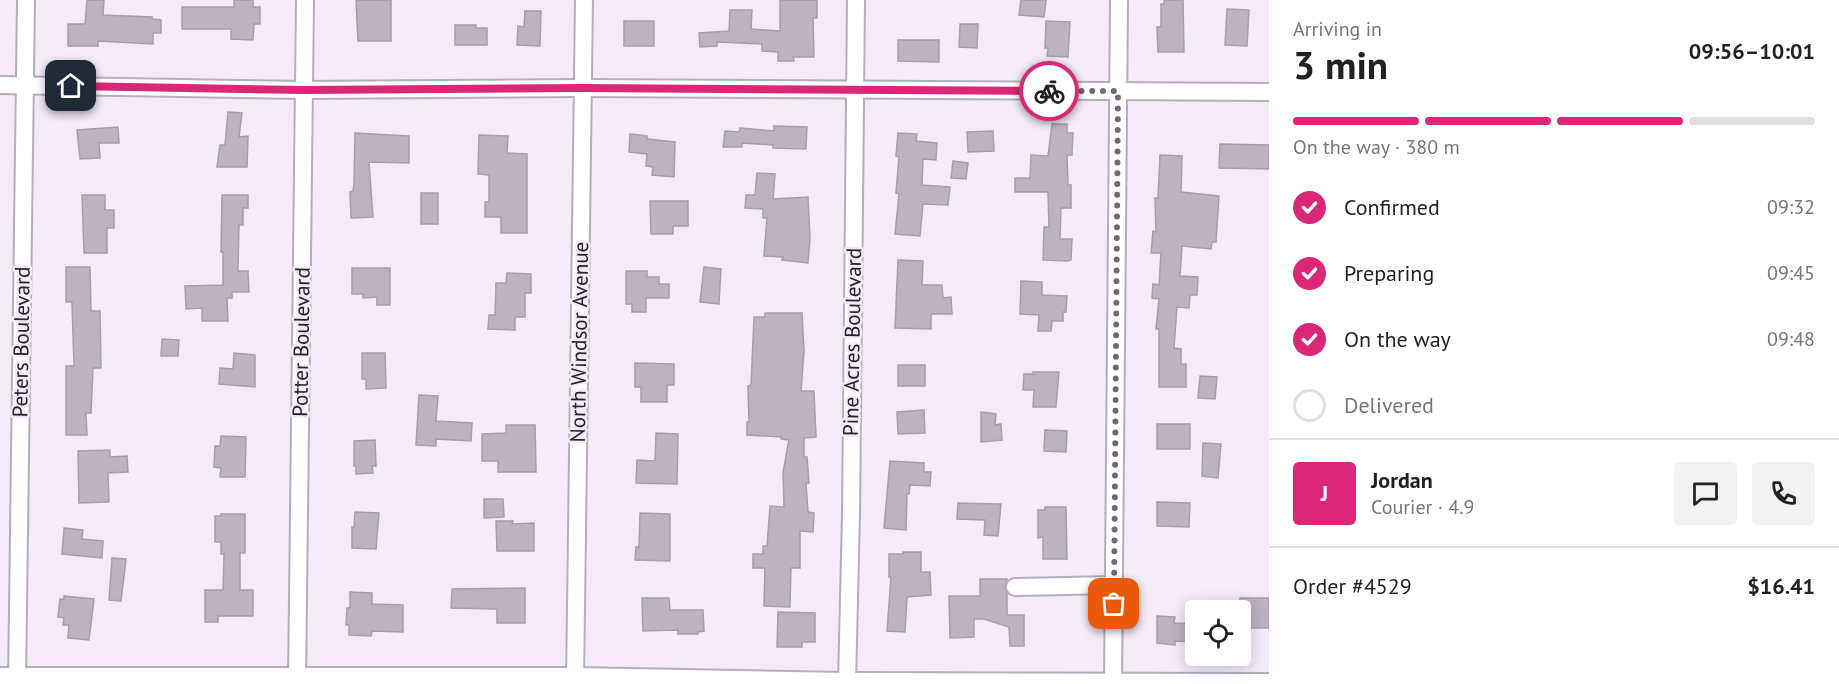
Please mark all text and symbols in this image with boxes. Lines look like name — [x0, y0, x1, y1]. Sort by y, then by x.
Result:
text: Arriving in — [1293, 16, 1382, 42]
text: 09:56–10:01 — [1689, 37, 1815, 65]
text: 3 min — [1293, 39, 1388, 90]
pin — [45, 60, 96, 111]
courier — [1019, 61, 1079, 121]
icon: home — [54, 69, 87, 102]
icon: bike — [1033, 75, 1066, 108]
text: On the way · 380 m — [1293, 134, 1460, 160]
icon: check — [1293, 191, 1326, 224]
text: Confirmed — [1344, 193, 1440, 221]
text: 09:32 — [1767, 194, 1815, 220]
street label: North Windsor Avenue — [564, 242, 594, 442]
street label: Pine Acres Boulevard — [837, 248, 867, 436]
icon: check — [1293, 257, 1326, 290]
text: Preparing — [1344, 259, 1434, 287]
text: 09:45 — [1767, 260, 1815, 286]
street label: Peters Boulevard — [6, 266, 36, 418]
street label: Potter Boulevard — [286, 267, 316, 417]
icon: check — [1293, 323, 1326, 356]
text: On the way — [1344, 325, 1451, 353]
text: 09:48 — [1767, 326, 1815, 352]
text: Delivered — [1344, 391, 1434, 419]
button: chat — [1674, 462, 1737, 525]
button: phone — [1752, 462, 1815, 525]
text: Jordan — [1371, 466, 1433, 494]
text: J — [1321, 479, 1328, 507]
text: Courier · 4.9 — [1371, 494, 1474, 520]
text: Order #4529 — [1293, 572, 1412, 600]
text: $16.41 — [1747, 572, 1815, 600]
pin — [1088, 578, 1139, 629]
icon: bag — [1097, 587, 1130, 620]
map controls — [1185, 600, 1251, 666]
button: locate — [1185, 600, 1251, 666]

